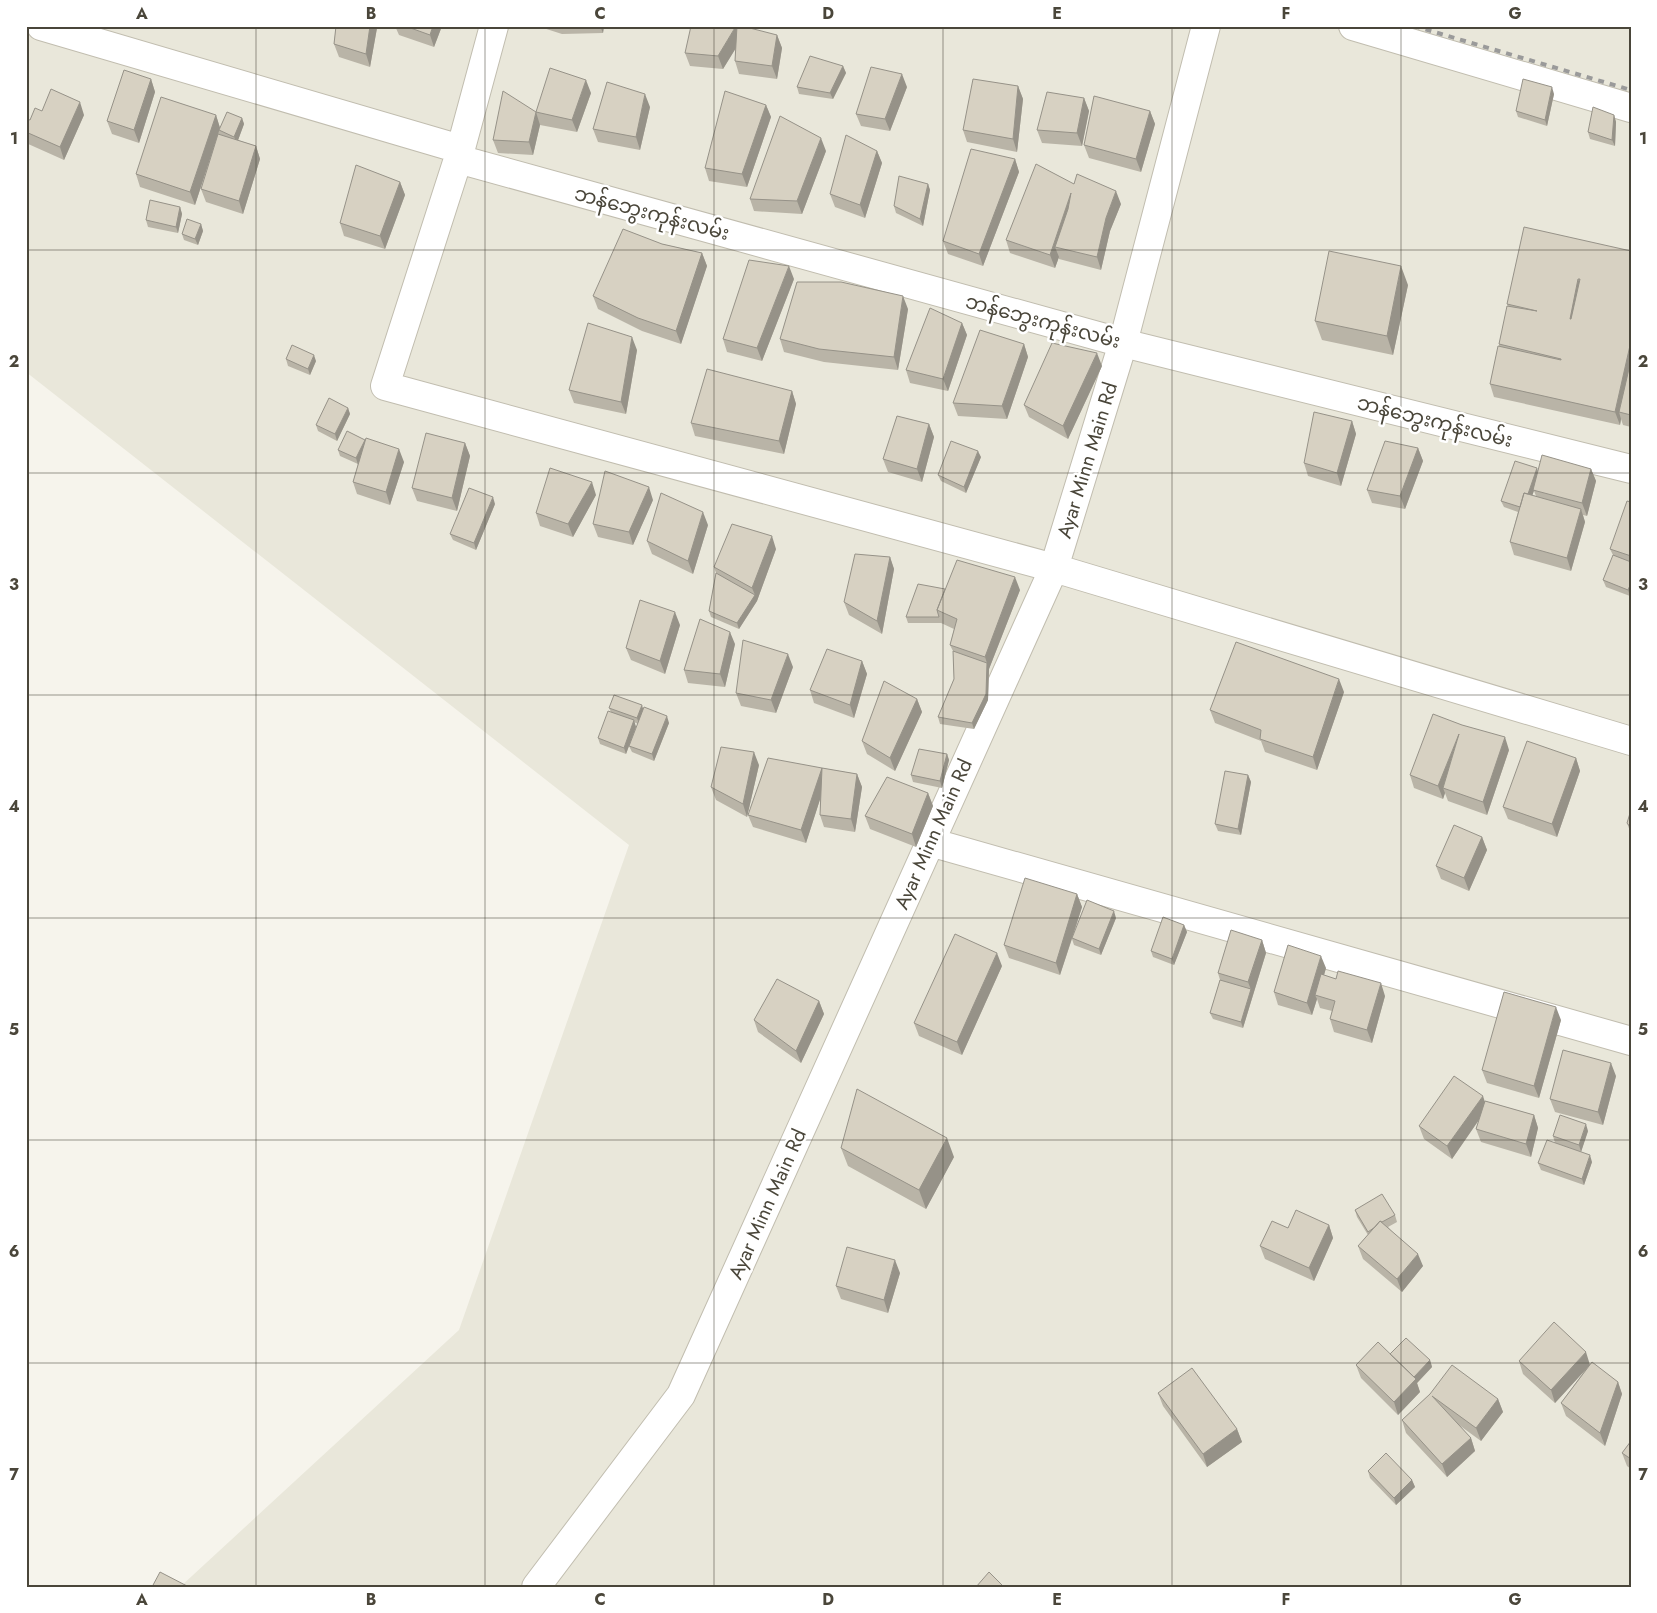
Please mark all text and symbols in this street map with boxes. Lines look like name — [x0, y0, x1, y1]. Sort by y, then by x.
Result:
text: A — [135, 2, 148, 25]
text: B — [366, 2, 376, 25]
text: C — [594, 2, 606, 25]
text: D — [822, 2, 834, 25]
text: E — [1052, 2, 1062, 25]
text: F — [1282, 2, 1290, 25]
text: G — [1508, 2, 1522, 25]
text: 1 — [10, 127, 18, 150]
text: 1 — [1639, 127, 1647, 150]
street label: ဘန်ဘွေးကုန်းလမ်း — [571, 179, 733, 250]
street label: ဘန်ဘွေးကုန်းလမ်း — [962, 287, 1124, 358]
text: 2 — [9, 350, 19, 373]
text: 2 — [1638, 350, 1648, 373]
street label: Ayar Minn Main Rd — [1050, 378, 1125, 542]
street label: ဘန်ဘွေးကုန်းလမ်း — [1354, 388, 1516, 457]
text: 3 — [9, 573, 19, 596]
text: 3 — [1638, 573, 1648, 596]
street label: Ayar Minn Main Rd — [887, 754, 980, 914]
text: 4 — [8, 795, 20, 818]
text: 4 — [1637, 795, 1649, 818]
text: 5 — [9, 1018, 19, 1041]
text: 5 — [1638, 1018, 1648, 1041]
street label: Ayar Minn Main Rd — [721, 1124, 814, 1284]
text: 6 — [9, 1240, 19, 1263]
text: 6 — [1638, 1240, 1648, 1263]
text: 7 — [9, 1463, 19, 1486]
text: 7 — [1638, 1463, 1648, 1486]
text: A — [135, 1588, 148, 1611]
text: B — [366, 1588, 376, 1611]
text: C — [594, 1588, 606, 1611]
text: D — [822, 1588, 834, 1611]
text: E — [1052, 1588, 1062, 1611]
text: F — [1282, 1588, 1290, 1611]
text: G — [1508, 1588, 1522, 1611]

